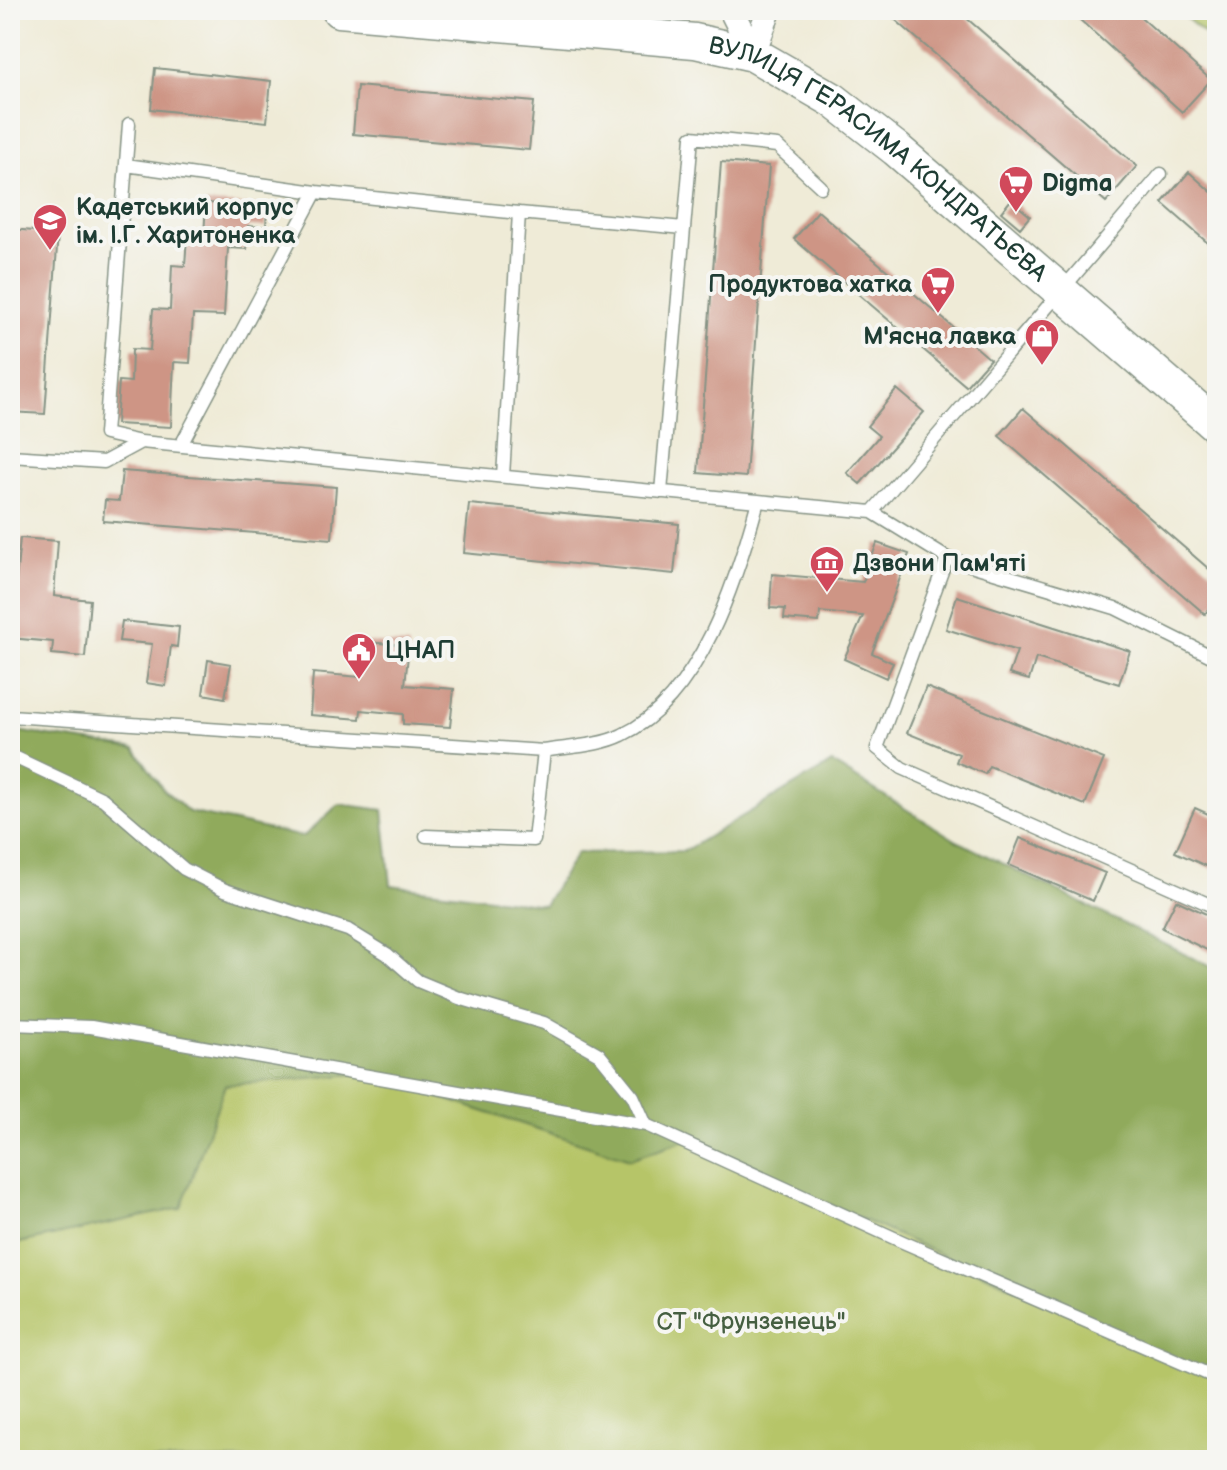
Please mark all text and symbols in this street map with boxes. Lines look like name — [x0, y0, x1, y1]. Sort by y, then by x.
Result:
street label: ВУЛИЦЯ ГЕРАСИМА КОНДРАТЬЄВА — [706, 30, 1054, 288]
supermarket icon: Digma — [997, 164, 1035, 214]
place label: Digma — [1042, 169, 1112, 198]
place label: Кадетський корпус ім. І.Г. Харитоненка — [76, 193, 296, 250]
school or university icon: Кадетський корпус ім. І.Г. Харитоненка — [31, 202, 69, 252]
supermarket icon: Продуктова хатка — [919, 265, 957, 315]
place label: Продуктова хатка — [708, 270, 913, 299]
shop icon: М'ясна лавка — [1023, 317, 1061, 367]
place label: М'ясна лавка — [863, 322, 1017, 351]
museum icon: Дзвони Пам'яті — [808, 544, 846, 594]
place label: Дзвони Пам'яті — [853, 549, 1026, 578]
public building icon: ЦНАП — [340, 631, 378, 681]
place label: ЦНАП — [385, 636, 455, 665]
park label: СТ "Фрунзенець" — [656, 1307, 846, 1336]

